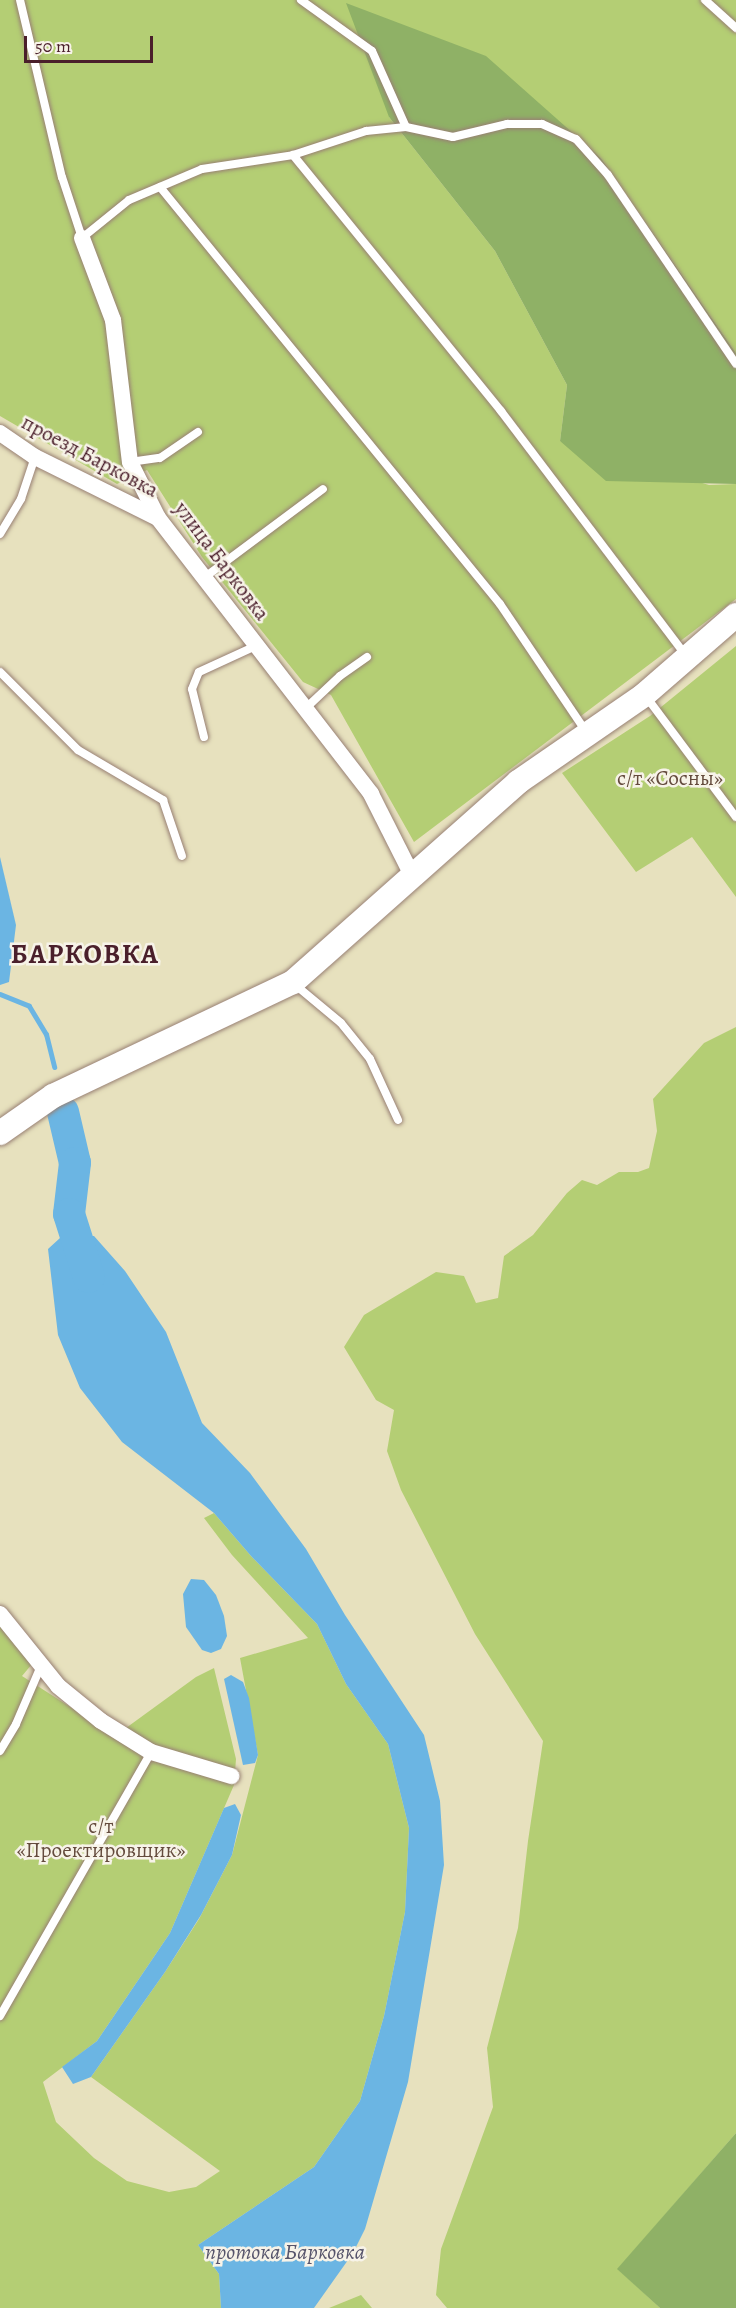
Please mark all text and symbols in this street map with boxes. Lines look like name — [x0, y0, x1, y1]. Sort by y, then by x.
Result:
scale bar — [27, 24, 156, 62]
text: 50 m — [35, 34, 71, 58]
street label: проезд Барковка — [17, 409, 163, 503]
street label: улица Барковка — [169, 497, 275, 625]
park label: с/т «Сосны» — [617, 765, 723, 791]
district label: БАРКОВКА — [11, 939, 159, 971]
park label: с/т «Проектировщик» — [17, 1813, 185, 1863]
water label: протока Барковка — [205, 2240, 365, 2266]

